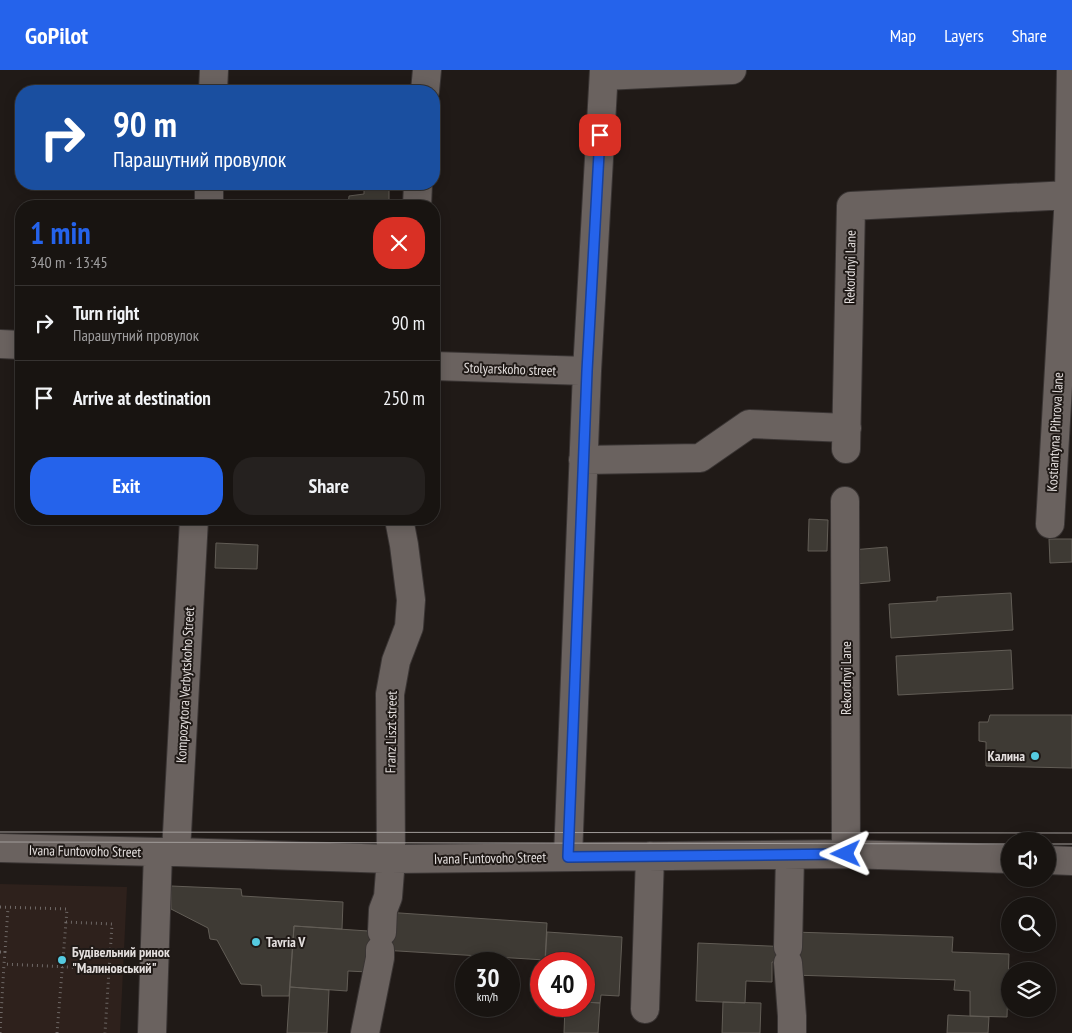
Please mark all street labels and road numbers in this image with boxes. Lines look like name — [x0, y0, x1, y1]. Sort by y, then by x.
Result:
street label: Rekordnyi Lane — [840, 230, 860, 304]
street label: Stolyarskoho street — [463, 358, 557, 380]
street label: Kostiantyna Pihrova lane — [1043, 372, 1067, 492]
street label: Kompozytora Verbytskoho Street — [172, 606, 198, 763]
street label: Rekordnyi Lane — [837, 641, 855, 715]
street label: Franz Liszt street — [381, 691, 401, 773]
street label: Ivana Funtovoho Street — [29, 841, 141, 861]
street label: Ivana Funtovoho Street — [434, 848, 546, 868]

